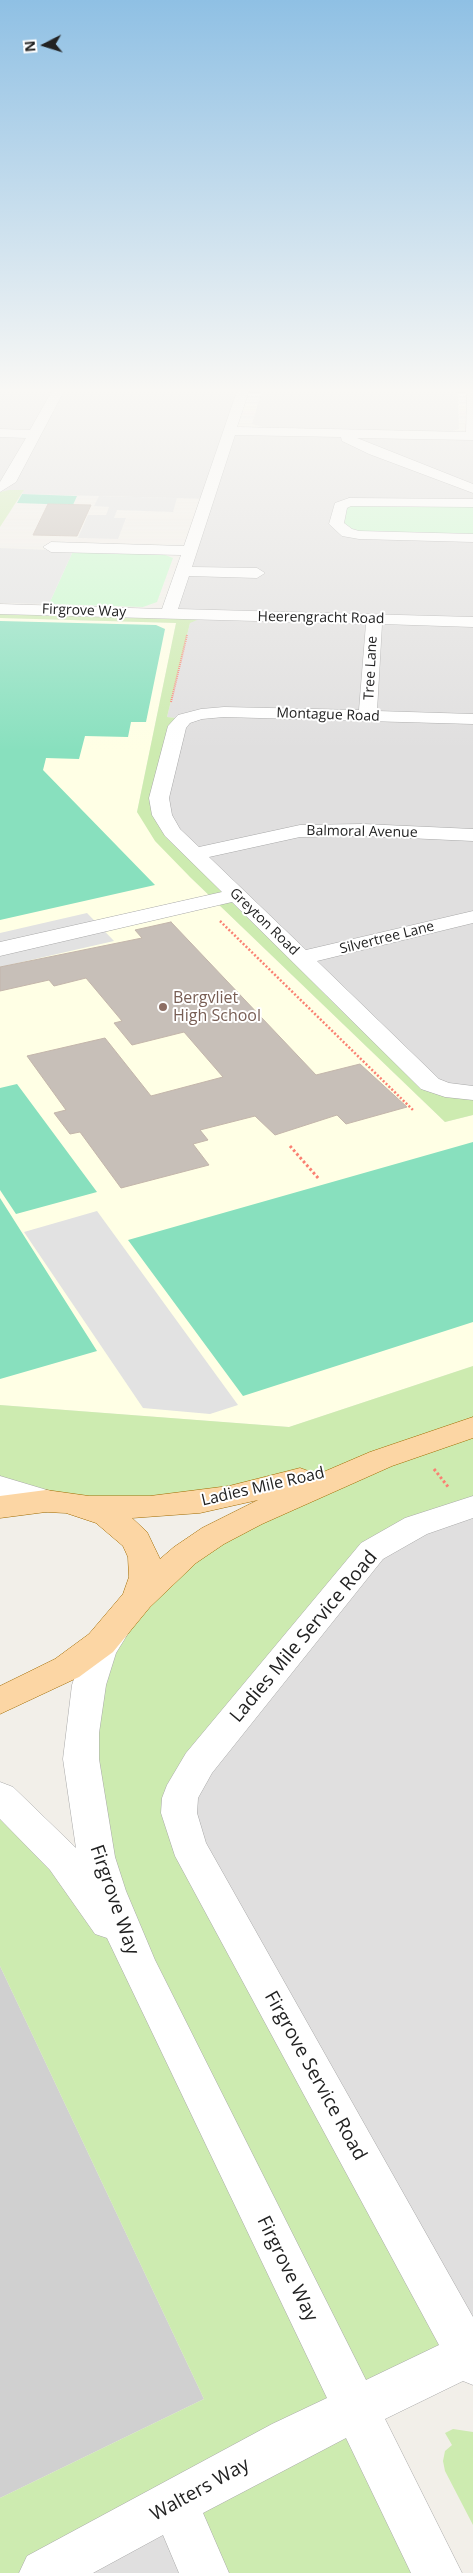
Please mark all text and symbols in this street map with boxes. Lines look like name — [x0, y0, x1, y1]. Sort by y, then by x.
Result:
north arrow — [20, 20, 70, 70]
text: N — [20, 40, 40, 53]
street label: Firgrove Way — [42, 601, 126, 621]
street label: Heerengracht Road — [258, 608, 384, 628]
street label: Tree Lane — [361, 635, 381, 701]
street label: Montague Road — [276, 705, 380, 725]
street label: Balmoral Avenue — [306, 823, 418, 841]
street label: Greyton Road — [226, 885, 302, 959]
street label: Silvertree Lane — [338, 918, 436, 958]
place label: Bergvliet High School — [173, 988, 261, 1026]
marker: Bergvliet High School — [157, 1001, 169, 1013]
street label: Ladies Mile Road — [200, 1464, 326, 1510]
street label: Ladies Mile Service Road — [226, 1547, 382, 1727]
street label: Firgrove Way — [85, 1842, 143, 1958]
street label: Firgrove Service Road — [259, 1987, 371, 2165]
street label: Firgrove Way — [252, 2213, 322, 2325]
street label: Walters Way — [146, 2453, 254, 2527]

